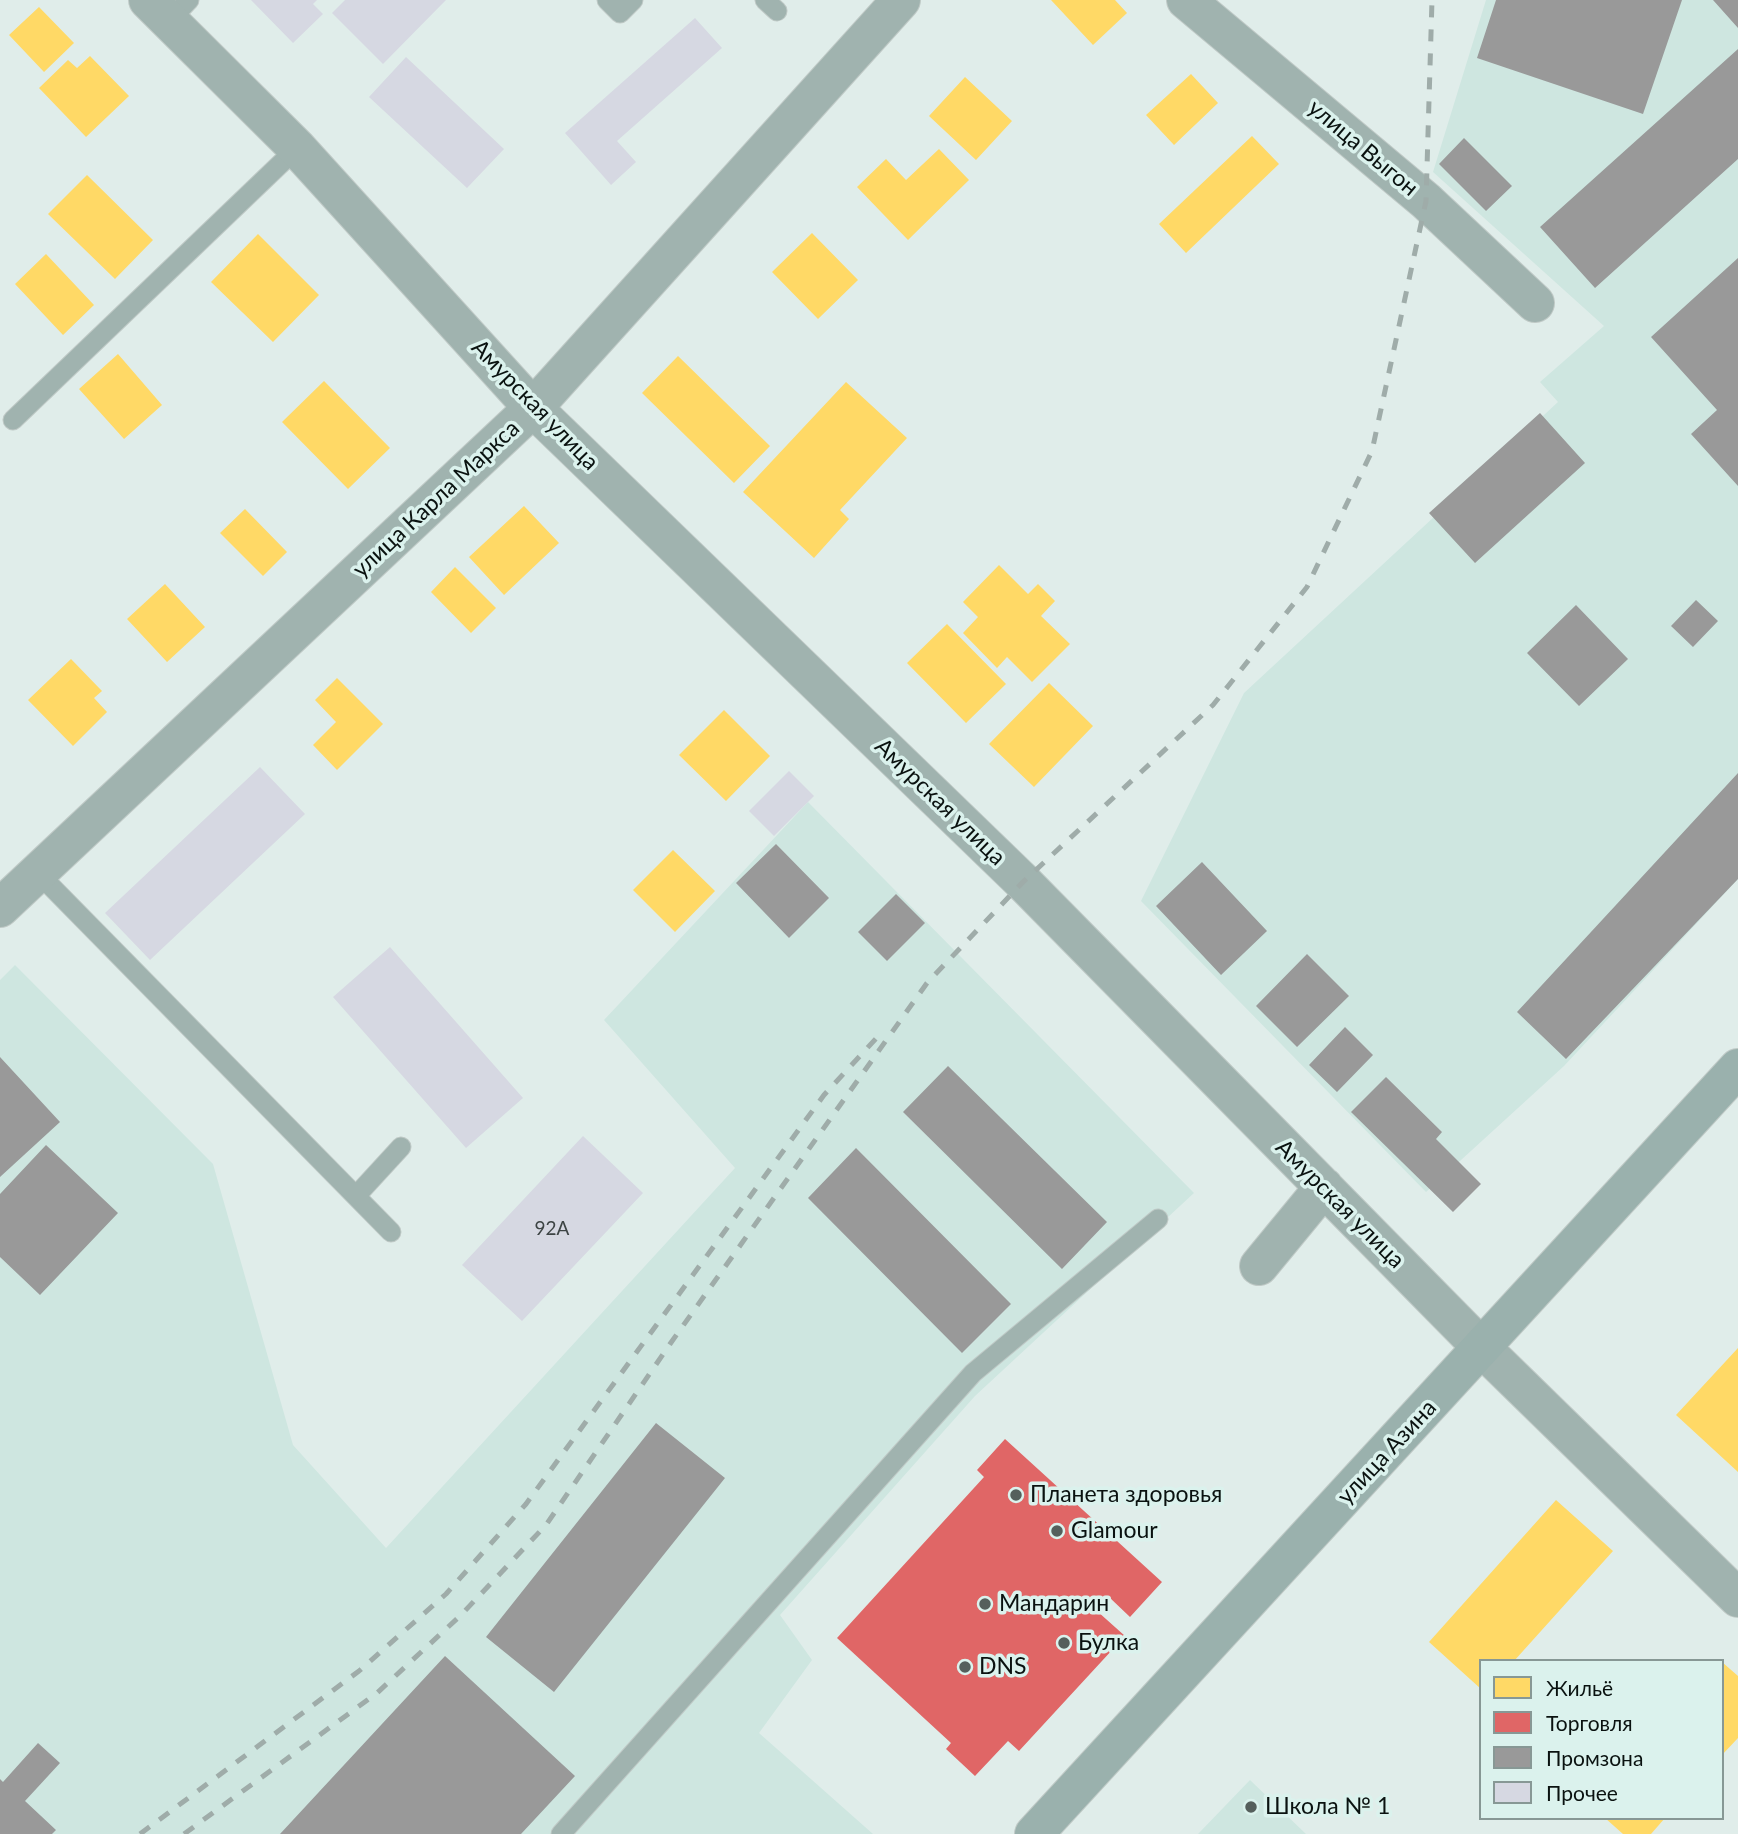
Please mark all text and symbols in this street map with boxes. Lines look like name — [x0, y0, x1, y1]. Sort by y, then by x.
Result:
street label: улица Выгон — [1302, 94, 1424, 202]
street label: Амурская улица — [466, 334, 604, 476]
street label: улица Карла Маркса — [347, 415, 525, 583]
street label: Амурская улица — [869, 733, 1011, 871]
street label: Амурская улица — [1270, 1134, 1410, 1274]
house number: 92А — [535, 1218, 569, 1240]
street label: улица Азина — [1332, 1394, 1442, 1510]
place label: Планета здоровья — [1030, 1481, 1222, 1509]
marker: Планета здоровья — [1008, 1487, 1024, 1503]
place label: Glamour — [1071, 1517, 1158, 1545]
marker: Glamour — [1049, 1523, 1065, 1539]
place label: Мандарин — [999, 1590, 1109, 1618]
marker: Мандарин — [977, 1596, 993, 1612]
place label: Булка — [1078, 1629, 1139, 1657]
marker: Булка — [1056, 1635, 1072, 1651]
place label: DNS — [979, 1653, 1027, 1681]
marker: DNS — [957, 1659, 973, 1675]
legend — [1479, 1659, 1724, 1820]
text: Жильё — [1546, 1675, 1613, 1700]
text: Торговля — [1546, 1710, 1633, 1735]
text: Промзона — [1546, 1745, 1643, 1770]
text: Прочее — [1546, 1780, 1618, 1805]
place label: Школа № 1 — [1265, 1793, 1390, 1821]
marker: Школа № 1 — [1243, 1799, 1259, 1815]

